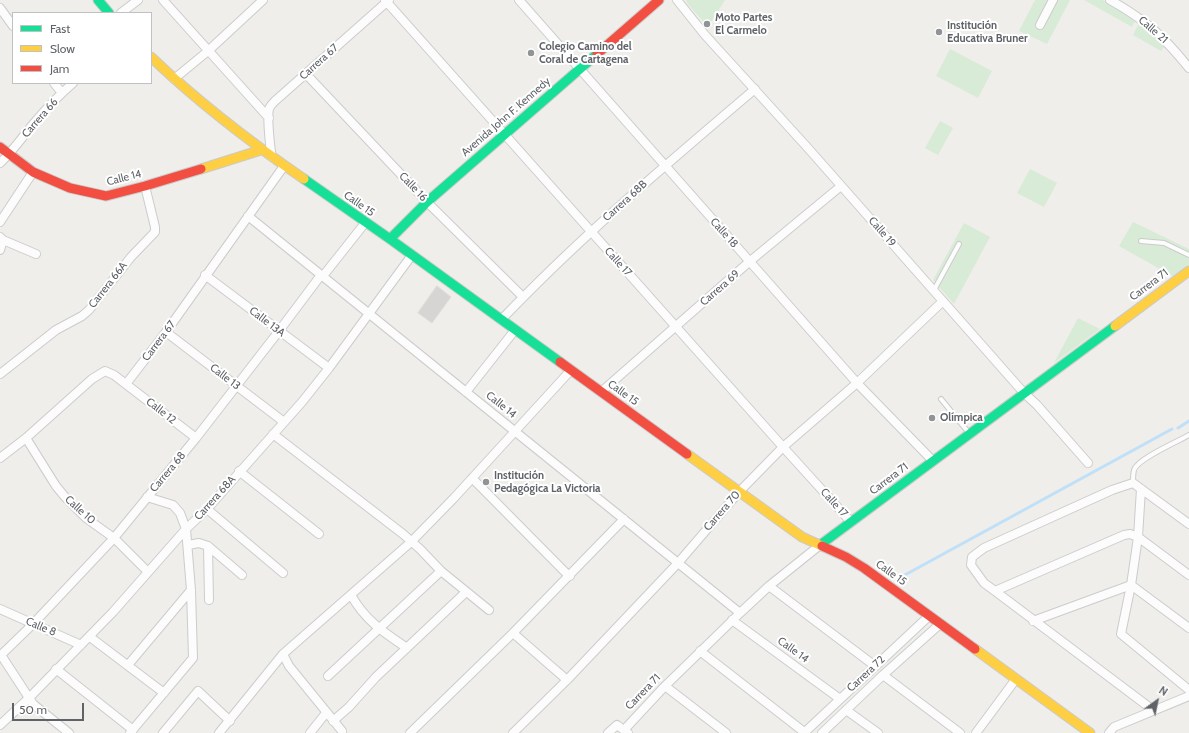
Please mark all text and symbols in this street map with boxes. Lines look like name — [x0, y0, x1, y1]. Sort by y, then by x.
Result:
place label: Moto Partes El Carmelo — [715, 11, 772, 37]
legend — [12, 12, 152, 84]
street label: Calle 21 — [1136, 14, 1170, 46]
marker: Moto Partes El Carmelo — [702, 19, 712, 29]
place label: Institución Educativa Bruner — [947, 19, 1028, 45]
text: Fast — [50, 21, 70, 36]
marker: Institución Educativa Bruner — [934, 27, 944, 37]
place label: Colegio Camino del Coral de Cartagena — [539, 40, 632, 66]
text: Slow — [50, 41, 75, 56]
street label: Carrera 67 — [297, 41, 341, 83]
marker: Colegio Camino del Coral de Cartagena — [526, 48, 536, 58]
text: Jam — [50, 61, 69, 76]
street label: Avenida John F. Kennedy — [459, 75, 553, 159]
street label: Carrera 66 — [19, 96, 61, 140]
street label: Calle 14 — [105, 167, 143, 189]
street label: Calle 16 — [396, 170, 430, 204]
street label: Carrera 68B — [600, 178, 650, 224]
street label: Calle 15 — [341, 189, 377, 219]
street label: Calle 19 — [865, 214, 899, 250]
street label: Calle 18 — [707, 215, 741, 251]
street label: Calle 17 — [602, 245, 634, 279]
street label: Carrera 66A — [86, 259, 130, 311]
street label: Carrera 71 — [1127, 266, 1171, 304]
street label: Carrera 69 — [698, 267, 742, 309]
street label: Calle 13A — [246, 304, 288, 340]
street label: Carrera 67 — [139, 318, 179, 364]
street label: Calle 13 — [207, 361, 243, 393]
street label: Calle 15 — [605, 377, 641, 409]
street label: Calle 14 — [483, 389, 519, 421]
street label: Calle 12 — [143, 395, 179, 427]
place label: Olímpica — [940, 411, 983, 425]
marker: Olímpica — [927, 413, 937, 423]
street label: Carrera 68 — [147, 449, 189, 495]
street label: Carrera 71 — [867, 460, 911, 498]
place label: Institución Pedagógica La Victoria — [494, 469, 601, 495]
street label: Carrera 68A — [192, 473, 238, 523]
marker: Institución Pedagógica La Victoria — [481, 477, 491, 487]
street label: Calle 17 — [818, 486, 850, 520]
street label: Carrera 70 — [701, 488, 743, 534]
street label: Calle 10 — [62, 493, 98, 527]
street label: Calle 15 — [873, 557, 909, 589]
street label: Calle 8 — [24, 615, 58, 639]
street label: Calle 14 — [775, 634, 811, 666]
street label: Carrera 72 — [844, 653, 888, 695]
street label: Carrera 71 — [623, 671, 663, 713]
north arrow — [1137, 681, 1177, 721]
text: N — [1156, 683, 1171, 699]
scale bar — [14, 695, 86, 721]
text: 50 m — [19, 702, 47, 717]

